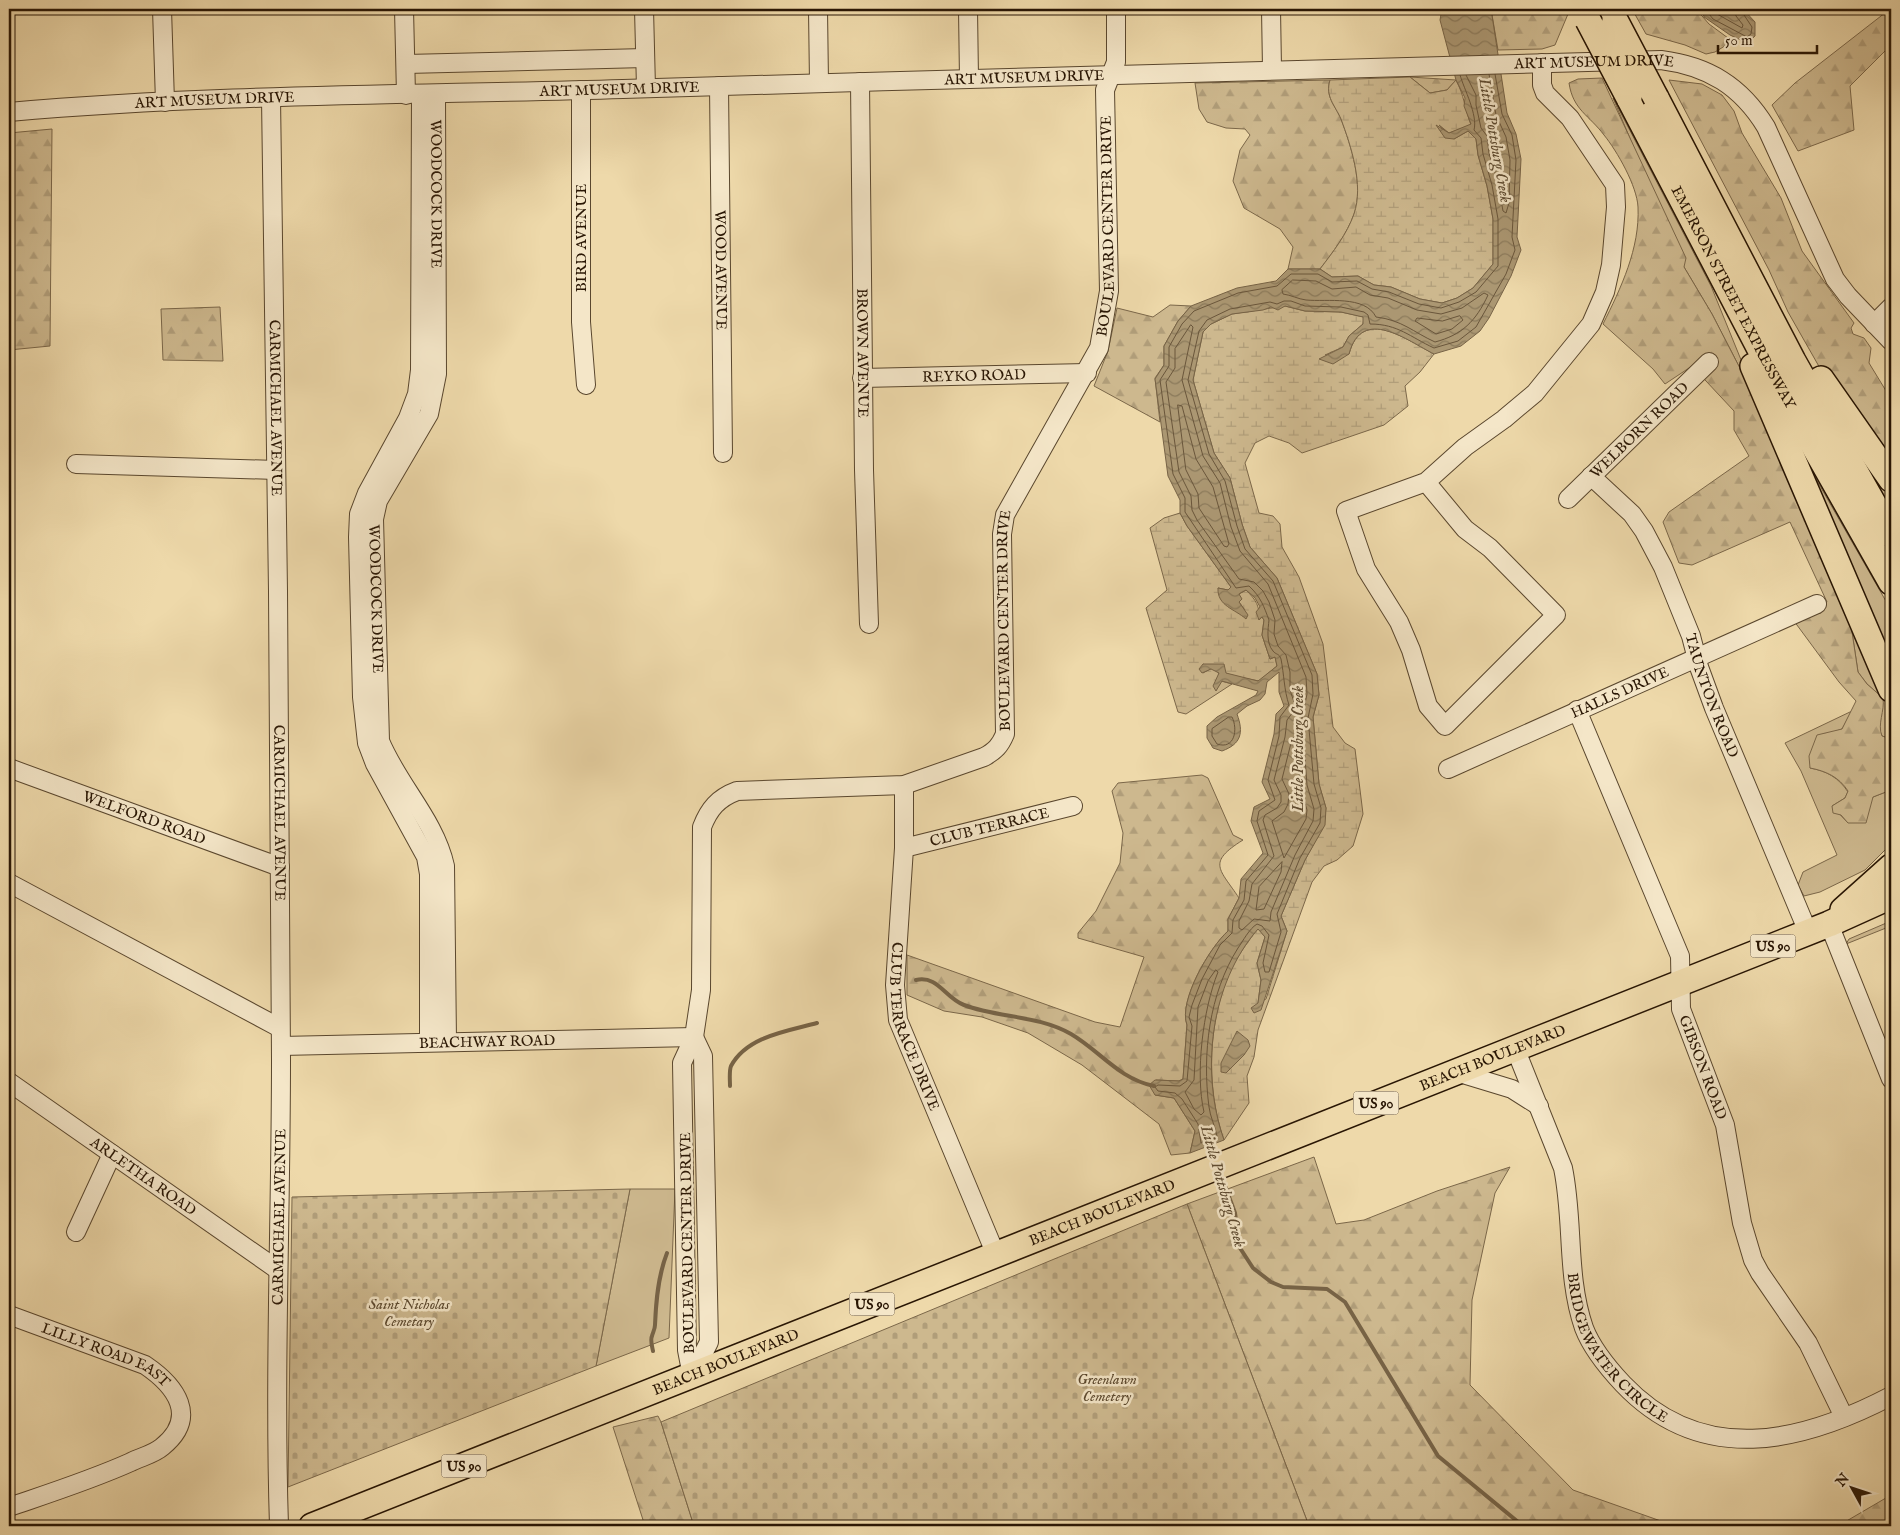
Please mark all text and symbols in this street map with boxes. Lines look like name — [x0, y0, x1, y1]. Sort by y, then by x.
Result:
scale bar — [1718, 22, 1816, 54]
text: 50 m — [1725, 31, 1753, 50]
street label: ART MUSEUM DRIVE — [1513, 51, 1676, 74]
street label: ART MUSEUM DRIVE — [943, 66, 1105, 90]
water label: Little Pottsburg Creek — [1473, 76, 1515, 205]
street label: ART MUSEUM DRIVE — [538, 78, 700, 101]
street label: ART MUSEUM DRIVE — [133, 88, 295, 113]
street label: BOULEVARD CENTER DRIVE — [1092, 115, 1119, 338]
street label: WOODCOCK DRIVE — [426, 120, 446, 268]
street label: EMERSON STREET EXPRESSWAY — [1666, 183, 1800, 413]
street label: BIRD AVENUE — [572, 184, 591, 292]
street label: WOOD AVENUE — [710, 210, 731, 330]
street label: BROWN AVENUE — [852, 288, 872, 418]
street label: CARMICHAEL AVENUE — [265, 320, 286, 496]
street label: REYKO ROAD — [922, 365, 1026, 387]
street label: WELBORN ROAD — [1586, 378, 1693, 483]
street label: BOULEVARD CENTER DRIVE — [993, 508, 1016, 731]
street label: WOODCOCK DRIVE — [364, 524, 387, 674]
street label: TAUNTON ROAD — [1681, 632, 1743, 761]
street label: HALLS DRIVE — [1568, 663, 1672, 723]
water label: Little Pottsburg Creek — [1289, 685, 1309, 813]
street label: CARMICHAEL AVENUE — [269, 725, 289, 901]
street label: WELFORD ROAD — [80, 787, 208, 849]
street label: CLUB TERRACE — [928, 803, 1051, 851]
road number: US 90 — [1750, 934, 1796, 958]
street label: CLUB TERRACE DRIVE — [885, 942, 944, 1114]
street label: GIBSON ROAD — [1674, 1013, 1731, 1122]
street label: BEACH BOULEVARD — [1417, 1020, 1569, 1096]
street label: BEACHWAY ROAD — [419, 1031, 555, 1053]
road number: US 90 — [1354, 1092, 1398, 1114]
water label: Little Pottsburg Creek — [1195, 1122, 1249, 1250]
street label: CARMICHAEL AVENUE — [268, 1129, 291, 1305]
street label: ARLETHA ROAD — [86, 1132, 200, 1220]
street label: BOULEVARD CENTER DRIVE — [676, 1132, 699, 1354]
street label: BEACH BOULEVARD — [1026, 1175, 1178, 1250]
street label: BRIDGEWATER CIRCLE — [1563, 1272, 1671, 1427]
road number: US 90 — [850, 1292, 894, 1316]
park label: Saint Nicholas Cemetary — [368, 1295, 450, 1331]
street label: LILLY ROAD EAST — [39, 1319, 174, 1391]
street label: BEACH BOULEVARD — [650, 1325, 802, 1400]
park label: Greenlawn Cemetery — [1077, 1370, 1137, 1406]
road number: US 90 — [442, 1454, 486, 1478]
north arrow — [1828, 1462, 1878, 1512]
text: N — [1831, 1470, 1854, 1491]

